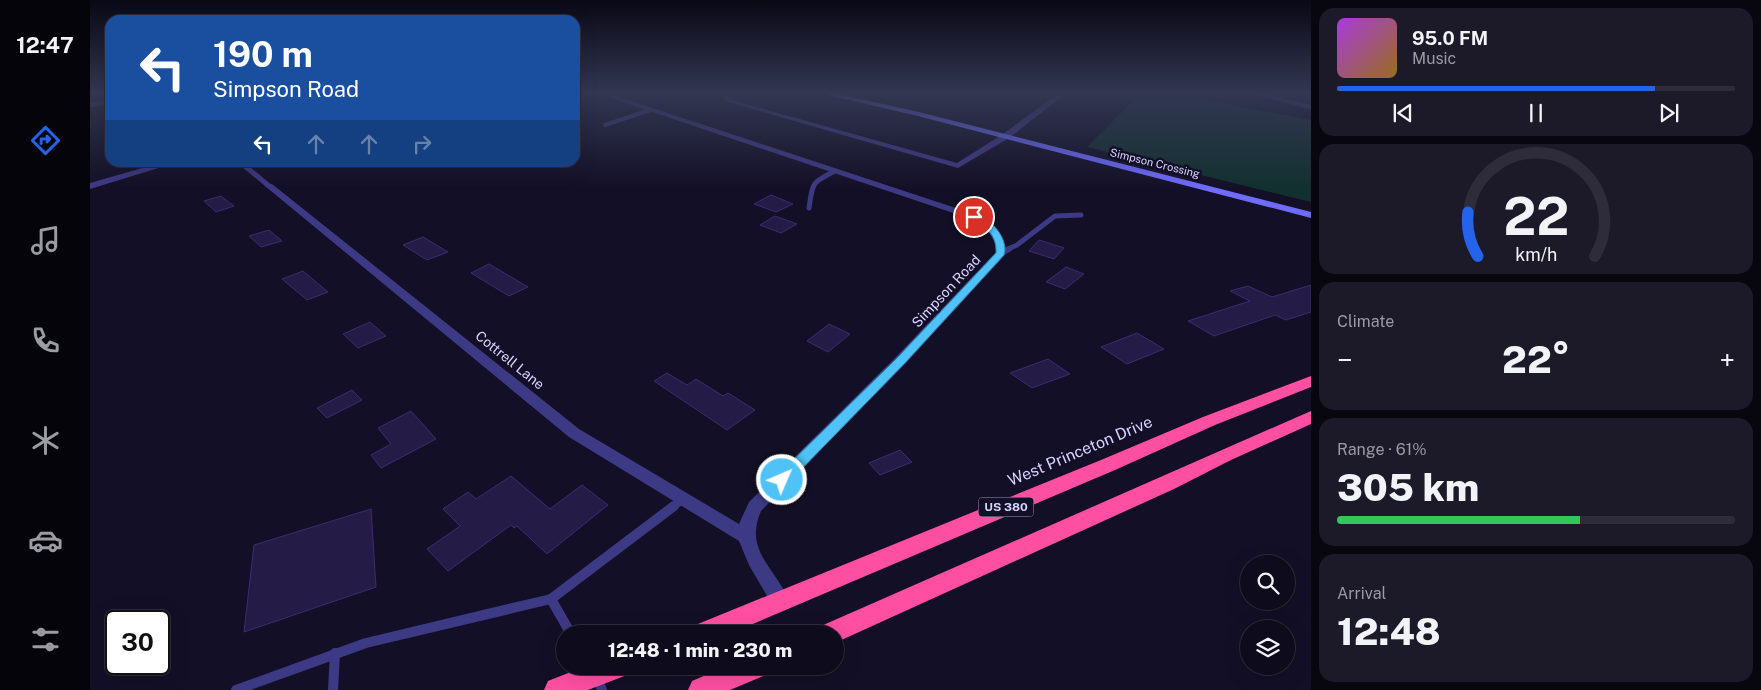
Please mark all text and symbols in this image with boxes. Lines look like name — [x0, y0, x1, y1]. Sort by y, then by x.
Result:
text: 95.0 FM — [1412, 27, 1488, 49]
text: 12:47 — [16, 32, 74, 58]
text: 190 m — [213, 34, 313, 75]
icon: left — [130, 35, 195, 100]
text: Music — [1412, 49, 1456, 68]
text: Simpson Road — [213, 76, 359, 102]
icon: previous — [1389, 99, 1417, 127]
icon: pause — [1522, 99, 1550, 127]
icon: next — [1655, 99, 1683, 127]
icon: directions — [28, 123, 63, 158]
icon: left — [249, 130, 277, 158]
icon: ahead — [302, 130, 330, 158]
icon: ahead — [355, 130, 383, 158]
icon: right — [408, 130, 436, 158]
street label: Simpson Crossing — [1109, 146, 1201, 180]
text: 22 — [1503, 186, 1569, 247]
pin — [953, 196, 995, 238]
icon: arrive — [960, 203, 988, 231]
icon: music — [28, 223, 63, 258]
text: km/h — [1515, 244, 1557, 265]
street label: Simpson Road — [908, 252, 984, 330]
text: Climate — [1337, 312, 1394, 331]
icon: phone — [28, 323, 63, 358]
street label: Cottrell Lane — [472, 327, 548, 393]
text: 22° — [1502, 337, 1570, 382]
text: − — [1337, 343, 1353, 376]
text: + — [1719, 343, 1735, 376]
street label: West Princeton Drive — [1005, 412, 1155, 490]
icon: climate — [28, 423, 63, 458]
text: Range · 61% — [1337, 440, 1427, 459]
position arrow — [755, 453, 807, 505]
text: 305 km — [1337, 465, 1479, 510]
road number: US 380 — [978, 498, 1034, 516]
icon: car — [28, 523, 63, 558]
map controls — [1240, 555, 1295, 675]
button: search — [1240, 555, 1295, 610]
text: Arrival — [1337, 584, 1386, 603]
text: 12:48 — [1337, 609, 1441, 654]
speed limit sign: 30 — [105, 610, 170, 675]
button: layers — [1240, 620, 1295, 675]
icon: filters — [28, 622, 63, 657]
text: 12:48 · 1 min · 230 m — [608, 639, 792, 661]

